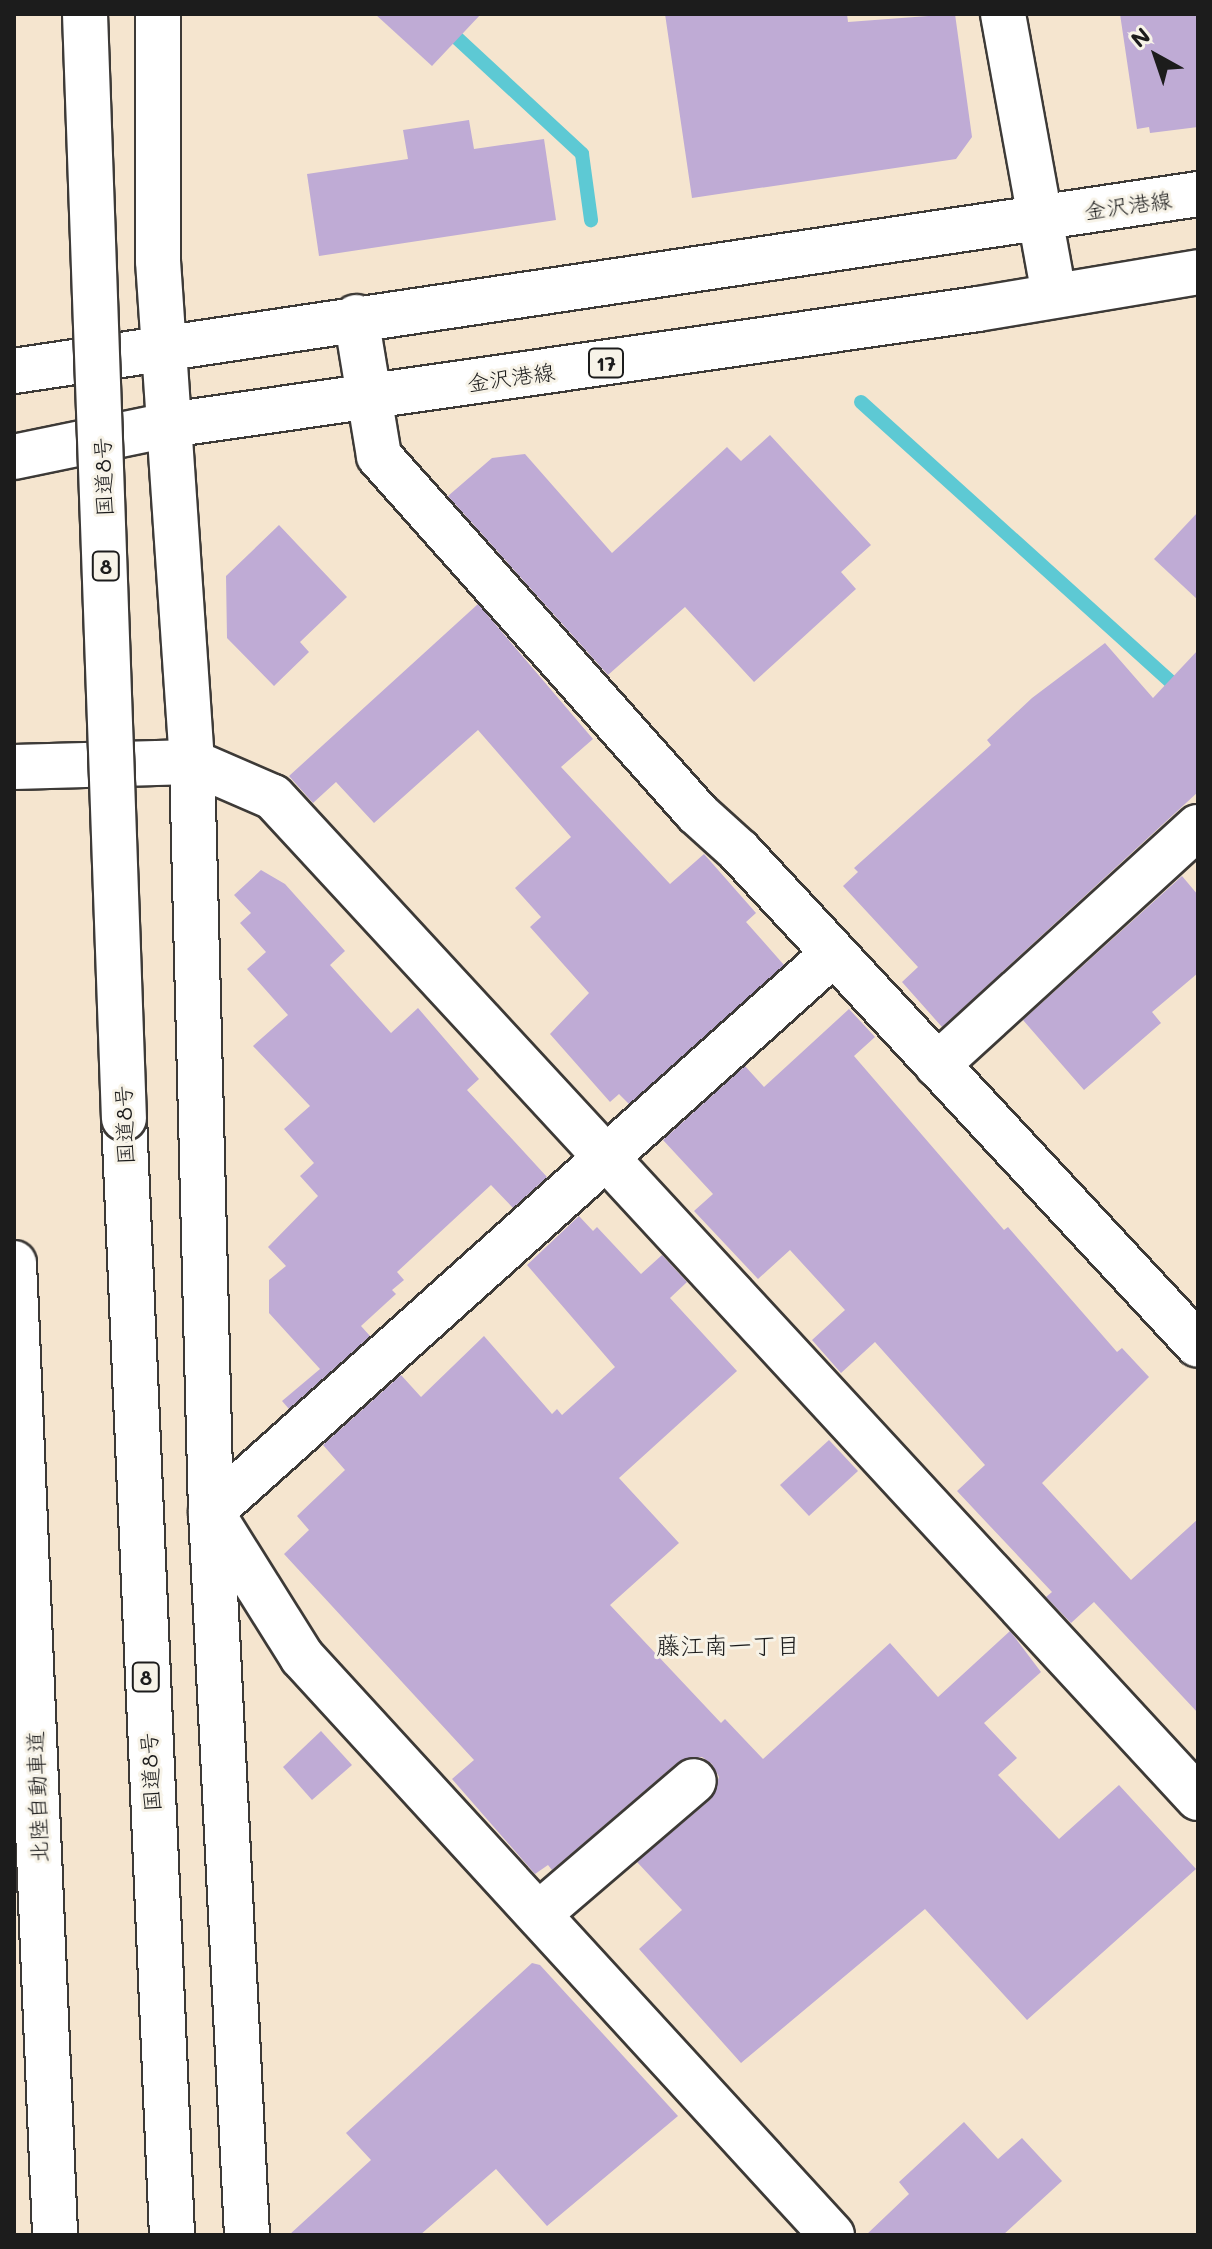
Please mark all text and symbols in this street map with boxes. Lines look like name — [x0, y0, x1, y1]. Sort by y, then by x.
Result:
north arrow — [1116, 16, 1196, 96]
text: N — [1125, 21, 1156, 54]
street label: 金沢港線 — [1083, 186, 1173, 224]
road number: 17 — [588, 347, 624, 379]
street label: 金沢港線 — [466, 358, 556, 396]
street label: 国道8号 — [88, 437, 118, 517]
road number: 8 — [90, 550, 122, 582]
street label: 国道8号 — [109, 1085, 139, 1165]
district label: 藤江南一丁目 — [656, 1631, 800, 1659]
road number: 8 — [130, 1661, 162, 1693]
street label: 北陸自動車道 — [22, 1731, 52, 1863]
street label: 国道8号 — [135, 1732, 165, 1812]

